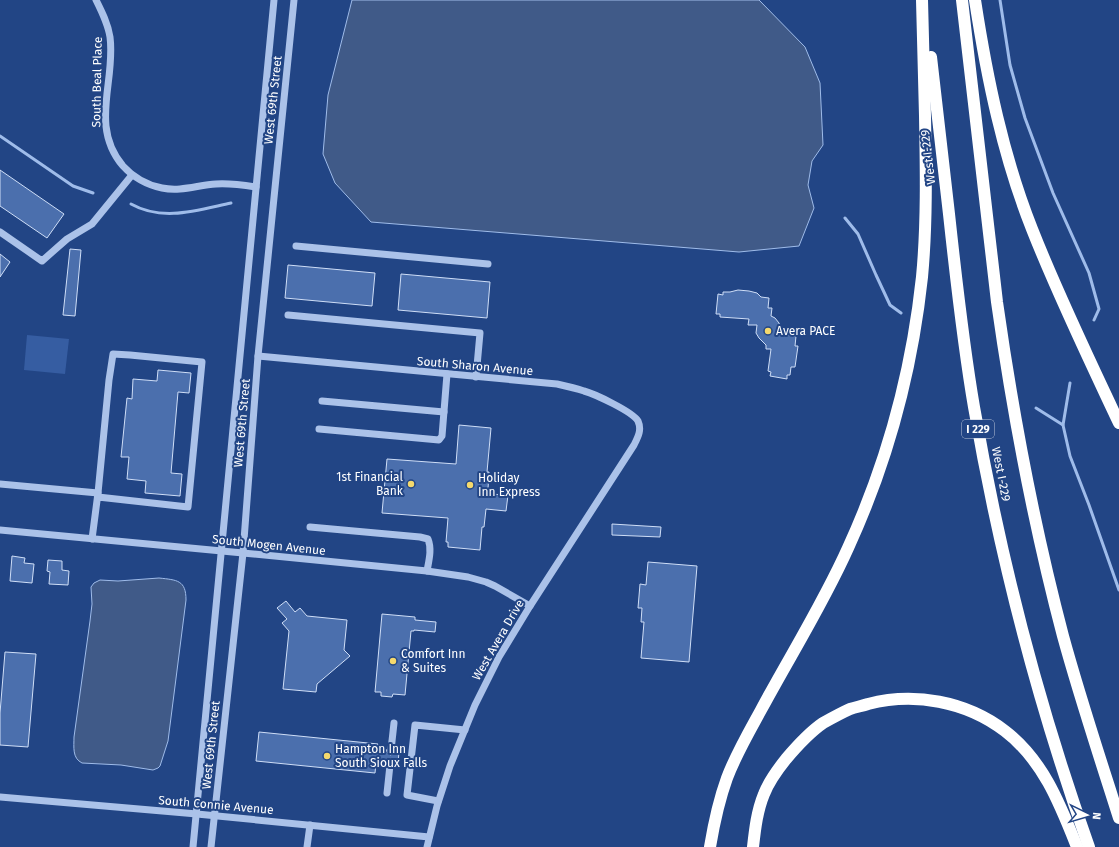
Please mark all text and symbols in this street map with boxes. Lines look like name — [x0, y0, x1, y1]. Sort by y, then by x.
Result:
street label: South Beal Place — [89, 36, 105, 128]
street label: West 69th Street — [261, 54, 285, 145]
street label: West I-229 — [918, 129, 938, 185]
place label: Avera PACE — [776, 324, 835, 338]
marker: Avera PACE — [763, 326, 773, 336]
street label: South Sharon Avenue — [416, 354, 534, 378]
street label: West 69th Street — [231, 377, 253, 468]
road number: I 229 — [962, 420, 994, 438]
street label: West I-229 — [989, 446, 1013, 502]
place label: 1st Financial Bank — [336, 470, 404, 498]
place label: Holiday Inn Express — [478, 471, 540, 499]
marker: 1st Financial Bank — [406, 479, 416, 489]
marker: Holiday Inn Express — [465, 480, 475, 490]
street label: South Mogen Avenue — [212, 532, 326, 558]
street label: West Avera Drive — [469, 597, 527, 683]
place label: Comfort Inn & Suites — [401, 647, 465, 675]
marker: Comfort Inn & Suites — [388, 656, 398, 666]
street label: West 69th Street — [199, 699, 223, 790]
place label: Hampton Inn South Sioux Falls — [335, 742, 428, 770]
marker: Hampton Inn South Sioux Falls — [322, 751, 332, 761]
street label: South Connie Avenue — [158, 793, 274, 817]
north arrow — [1067, 795, 1107, 835]
text: N — [1090, 812, 1103, 820]

